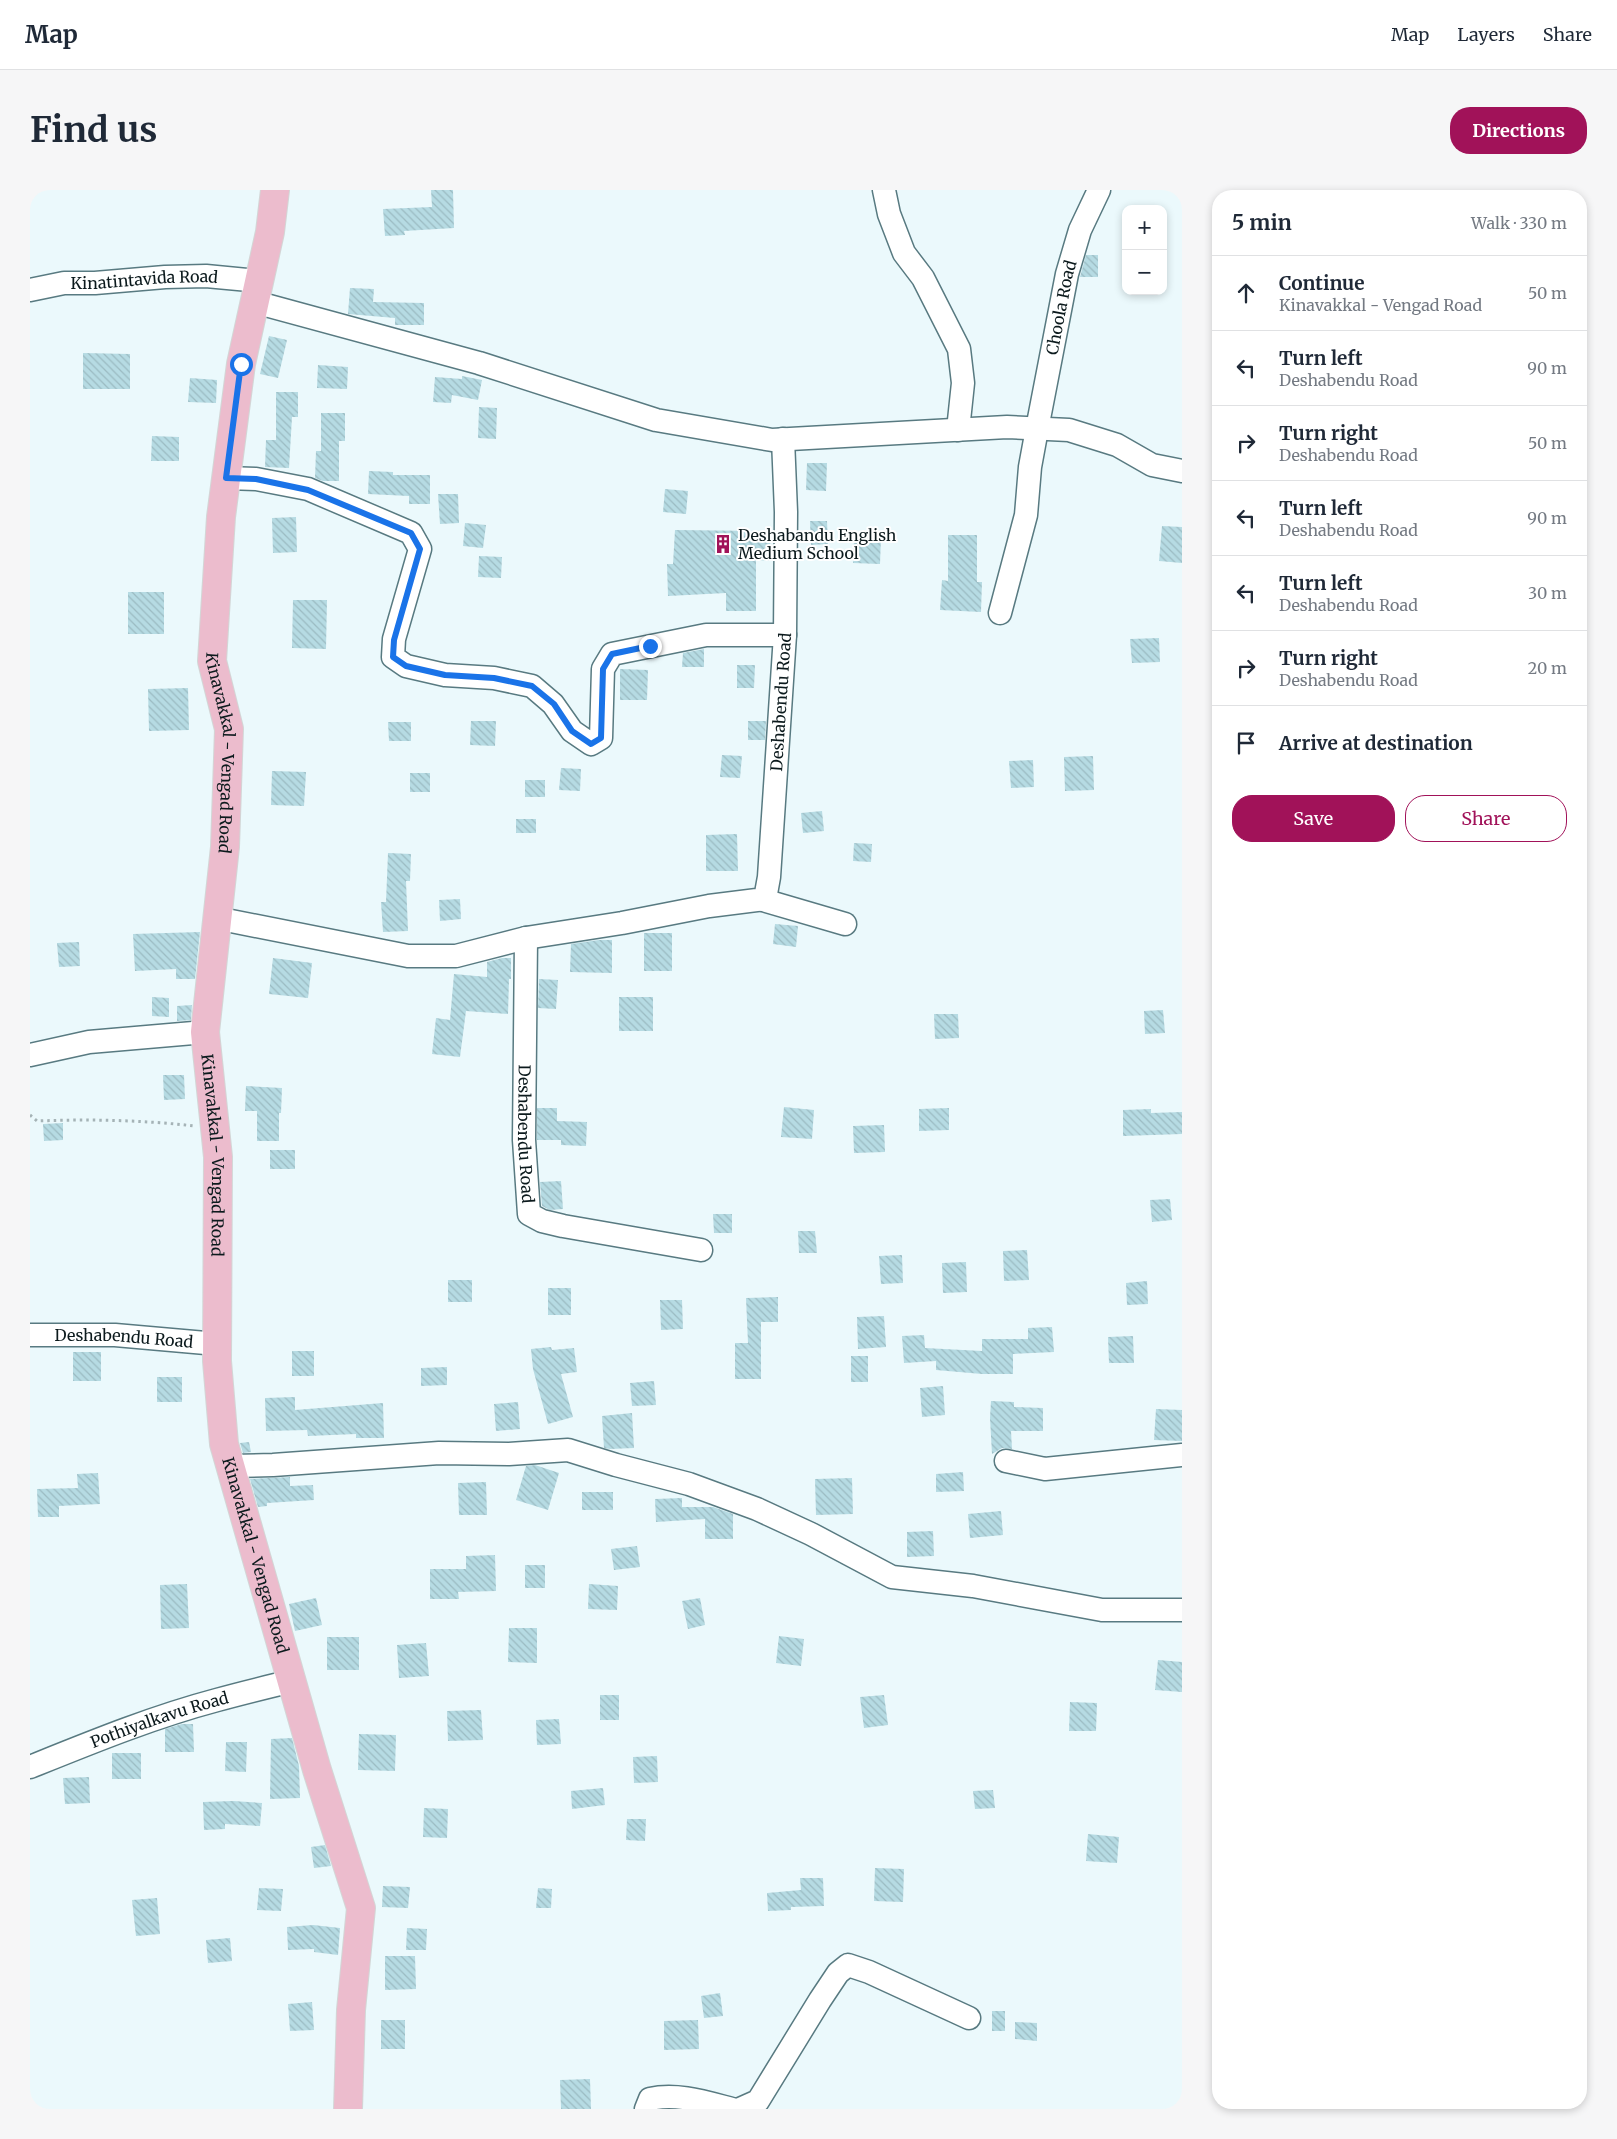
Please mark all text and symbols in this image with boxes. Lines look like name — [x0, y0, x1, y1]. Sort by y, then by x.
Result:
text: Map — [25, 19, 78, 50]
text: Map — [1391, 23, 1429, 46]
text: Layers — [1457, 23, 1515, 46]
text: Share — [1543, 23, 1592, 46]
button: Directions — [1450, 107, 1587, 154]
text: Find us — [30, 108, 157, 152]
map controls — [1122, 205, 1167, 295]
button: + — [1122, 205, 1167, 250]
text: 5 min — [1232, 209, 1292, 236]
text: Walk · 330 m — [1471, 213, 1567, 233]
button: − — [1122, 250, 1167, 295]
street label: Choola Road — [1042, 257, 1081, 357]
street label: Kinatintavida Road — [70, 266, 219, 293]
text: Continue — [1279, 271, 1365, 295]
icon: ahead — [1232, 279, 1260, 307]
text: 50 m — [1528, 283, 1567, 303]
text: Kinavakkal - Vengad Road — [1279, 295, 1482, 315]
text: Turn left — [1279, 346, 1363, 370]
route start — [230, 353, 253, 376]
icon: left — [1232, 354, 1260, 382]
text: 90 m — [1527, 358, 1567, 378]
text: Deshabendu Road — [1279, 370, 1418, 390]
text: Turn right — [1279, 421, 1378, 445]
icon: right — [1232, 429, 1260, 457]
text: 50 m — [1528, 433, 1567, 453]
text: Deshabendu Road — [1279, 445, 1418, 465]
text: Turn left — [1279, 496, 1363, 520]
icon: left — [1232, 504, 1260, 532]
text: 90 m — [1527, 508, 1567, 528]
text: Deshabendu Road — [1279, 520, 1418, 540]
place label: Deshabandu English Medium School — [738, 525, 897, 563]
building icon: Deshabandu English Medium School — [712, 533, 734, 555]
text: Turn left — [1279, 571, 1363, 595]
icon: left — [1232, 579, 1260, 607]
text: 30 m — [1528, 583, 1567, 603]
text: Deshabendu Road — [1279, 595, 1418, 615]
street label: Deshabendu Road — [766, 632, 795, 772]
route end — [639, 635, 662, 658]
text: Turn right — [1279, 646, 1378, 670]
street label: Kinavakkal - Vengad Road — [202, 652, 240, 855]
icon: right — [1232, 654, 1260, 682]
text: 20 m — [1528, 658, 1567, 678]
text: Deshabendu Road — [1279, 670, 1418, 690]
icon: arrive — [1232, 729, 1260, 757]
text: Arrive at destination — [1279, 731, 1473, 755]
button: Save — [1232, 795, 1395, 842]
button: Share — [1405, 795, 1567, 842]
street label: Kinavakkal - Vengad Road — [197, 1053, 228, 1257]
street label: Deshabendu Road — [514, 1064, 538, 1204]
street label: Deshabendu Road — [55, 1325, 194, 1352]
street label: Kinavakkal - Vengad Road — [218, 1455, 293, 1656]
street label: Pothiyalkavu Road — [88, 1687, 231, 1752]

